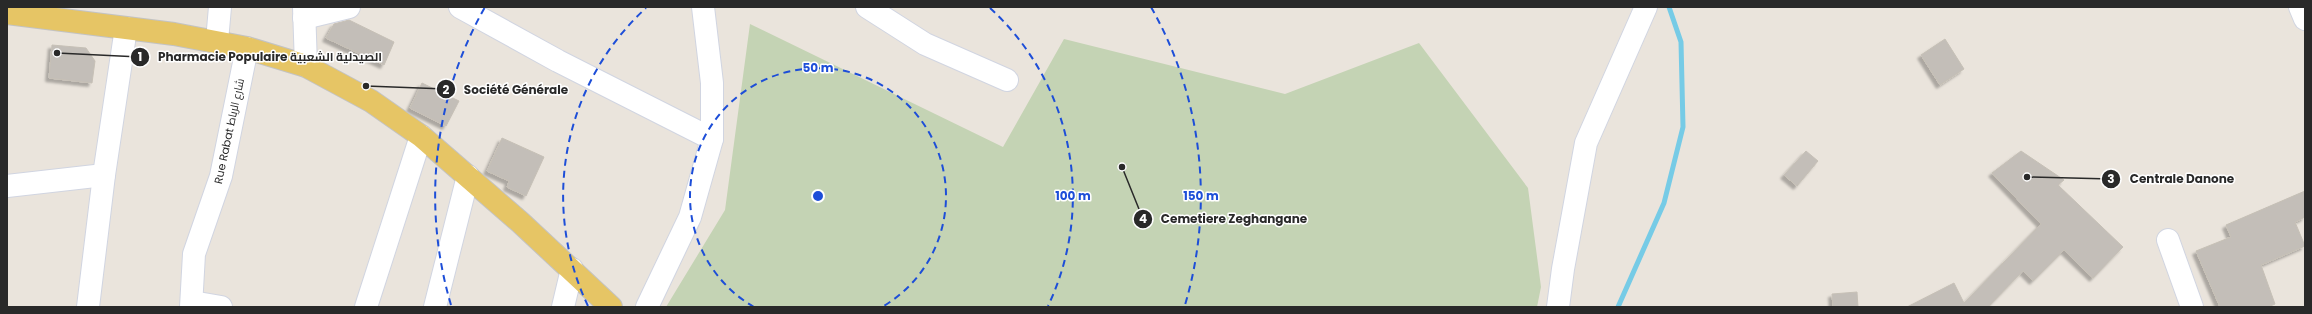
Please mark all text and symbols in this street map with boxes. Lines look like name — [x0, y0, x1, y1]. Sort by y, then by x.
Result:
callout: Pharmacie Populaire الصيدلية الشعبية — [130, 45, 390, 69]
text: 1 — [138, 48, 142, 65]
text: Pharmacie Populaire الصيدلية الشعبية — [158, 48, 382, 65]
text: 50 m — [803, 59, 834, 76]
street label: Rue Rabat شارع الرباط — [210, 77, 248, 185]
callout: Société Générale — [436, 77, 576, 101]
text: 2 — [443, 81, 450, 98]
text: Société Générale — [464, 81, 569, 98]
callout: Centrale Danone — [2101, 167, 2242, 191]
text: 3 — [2107, 170, 2115, 187]
text: Centrale Danone — [2130, 170, 2235, 187]
text: 100 m — [1055, 187, 1091, 204]
text: 150 m — [1183, 187, 1219, 204]
centre of rings — [811, 189, 825, 203]
callout: Cemetiere Zeghangane — [1133, 207, 1316, 231]
text: 4 — [1139, 210, 1147, 227]
text: Cemetiere Zeghangane — [1161, 210, 1308, 227]

